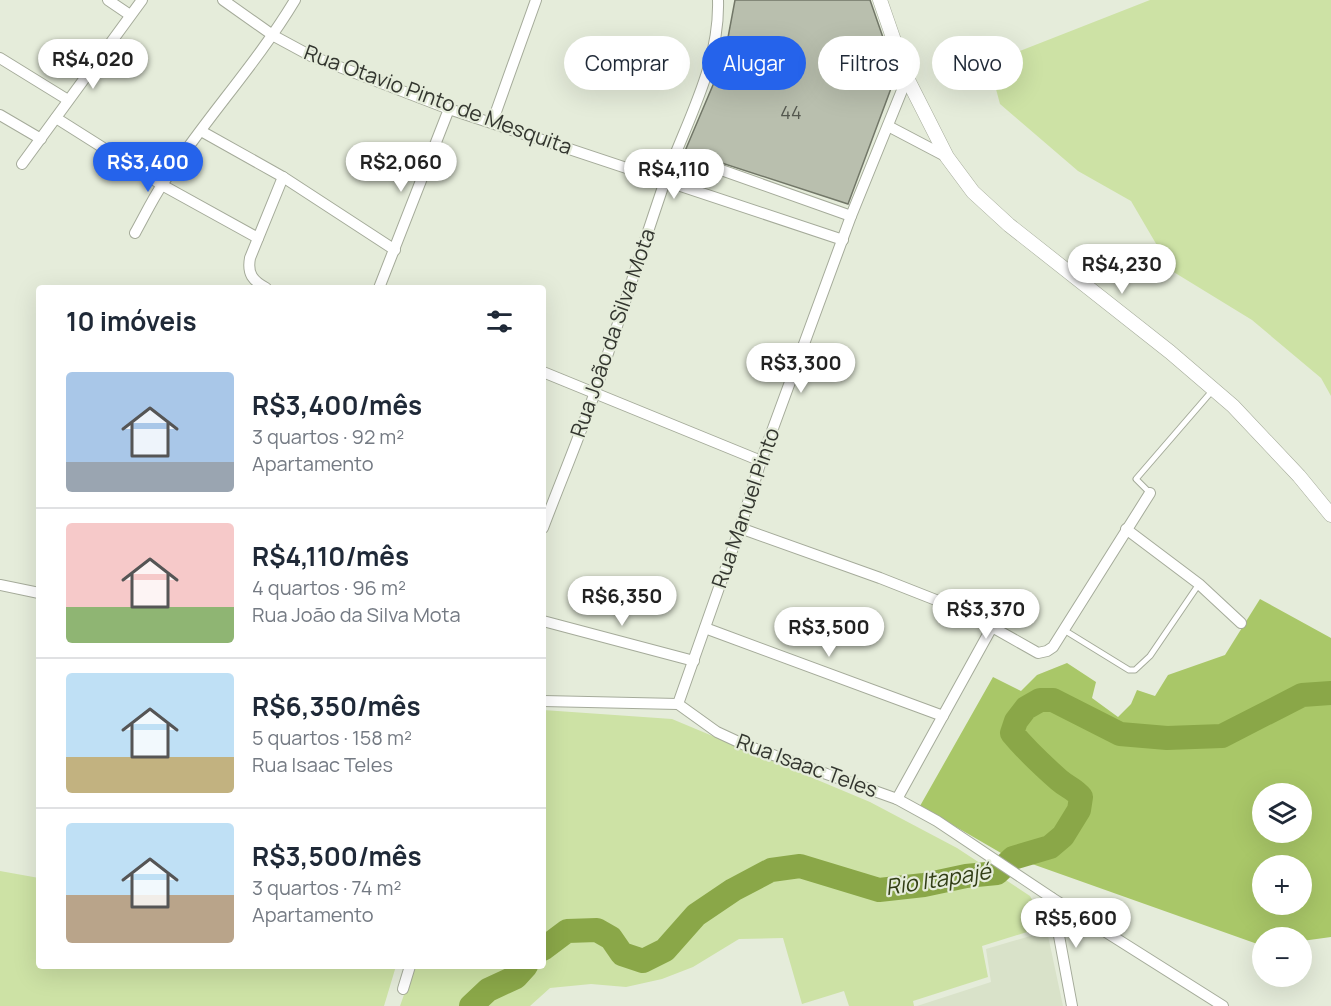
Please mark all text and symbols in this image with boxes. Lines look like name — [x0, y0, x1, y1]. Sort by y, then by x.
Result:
chip: Comprar — [564, 36, 690, 90]
chip: Alugar — [702, 36, 806, 90]
chip: Filtros — [818, 36, 920, 90]
chip: Novo — [932, 36, 1023, 90]
street label: Rua Otavio Pinto de Mesquita — [301, 37, 576, 161]
pin: R$4,020 — [38, 39, 148, 90]
text: R$4,020 — [52, 45, 134, 72]
house number: 44 — [780, 100, 802, 124]
pin: R$3,400 — [93, 142, 203, 193]
pin: R$2,060 — [346, 142, 456, 193]
text: R$3,400 — [107, 148, 189, 175]
text: R$2,060 — [360, 148, 442, 175]
pin: R$4,110 — [619, 149, 729, 200]
text: R$4,110 — [638, 155, 710, 182]
street label: Rua João da Silva Mota — [563, 225, 661, 441]
pin: R$4,230 — [1067, 244, 1177, 295]
text: R$4,230 — [1082, 250, 1162, 277]
text: 10 imóveis — [66, 303, 197, 339]
icon: filters — [483, 305, 516, 338]
pin: R$3,300 — [746, 343, 856, 394]
text: R$3,300 — [760, 349, 842, 376]
text: R$3,400/mês — [252, 387, 422, 423]
icon: home — [114, 396, 186, 468]
text: 3 quartos · 92 m² — [252, 423, 404, 450]
street label: Rua Manuel Pinto — [705, 424, 786, 592]
text: Apartamento — [252, 450, 374, 477]
text: R$4,110/mês — [252, 538, 409, 574]
icon: home — [114, 547, 186, 619]
text: 4 quartos · 96 m² — [252, 574, 406, 601]
pin: R$6,350 — [567, 576, 677, 627]
text: R$6,350 — [582, 582, 662, 609]
pin: R$3,370 — [931, 589, 1041, 640]
text: R$3,370 — [947, 595, 1025, 622]
text: Rua João da Silva Mota — [252, 601, 461, 628]
pin: R$3,500 — [774, 607, 884, 658]
text: R$3,500 — [788, 613, 870, 640]
text: R$6,350/mês — [252, 688, 421, 724]
icon: home — [114, 697, 186, 769]
text: 5 quartos · 158 m² — [252, 724, 412, 751]
street label: Rua Isaac Teles — [733, 727, 882, 804]
text: Rua Isaac Teles — [252, 751, 393, 778]
map controls — [1252, 783, 1312, 987]
button: layers — [1252, 783, 1312, 843]
text: R$3,500/mês — [252, 838, 422, 874]
icon: home — [114, 847, 186, 919]
button: + — [1252, 855, 1312, 915]
water label: Rio Itapajé — [883, 856, 994, 902]
text: 3 quartos · 74 m² — [252, 874, 401, 901]
pin: R$5,600 — [1021, 898, 1131, 949]
text: Apartamento — [252, 901, 374, 928]
text: R$5,600 — [1035, 904, 1117, 931]
button: − — [1252, 927, 1312, 987]

